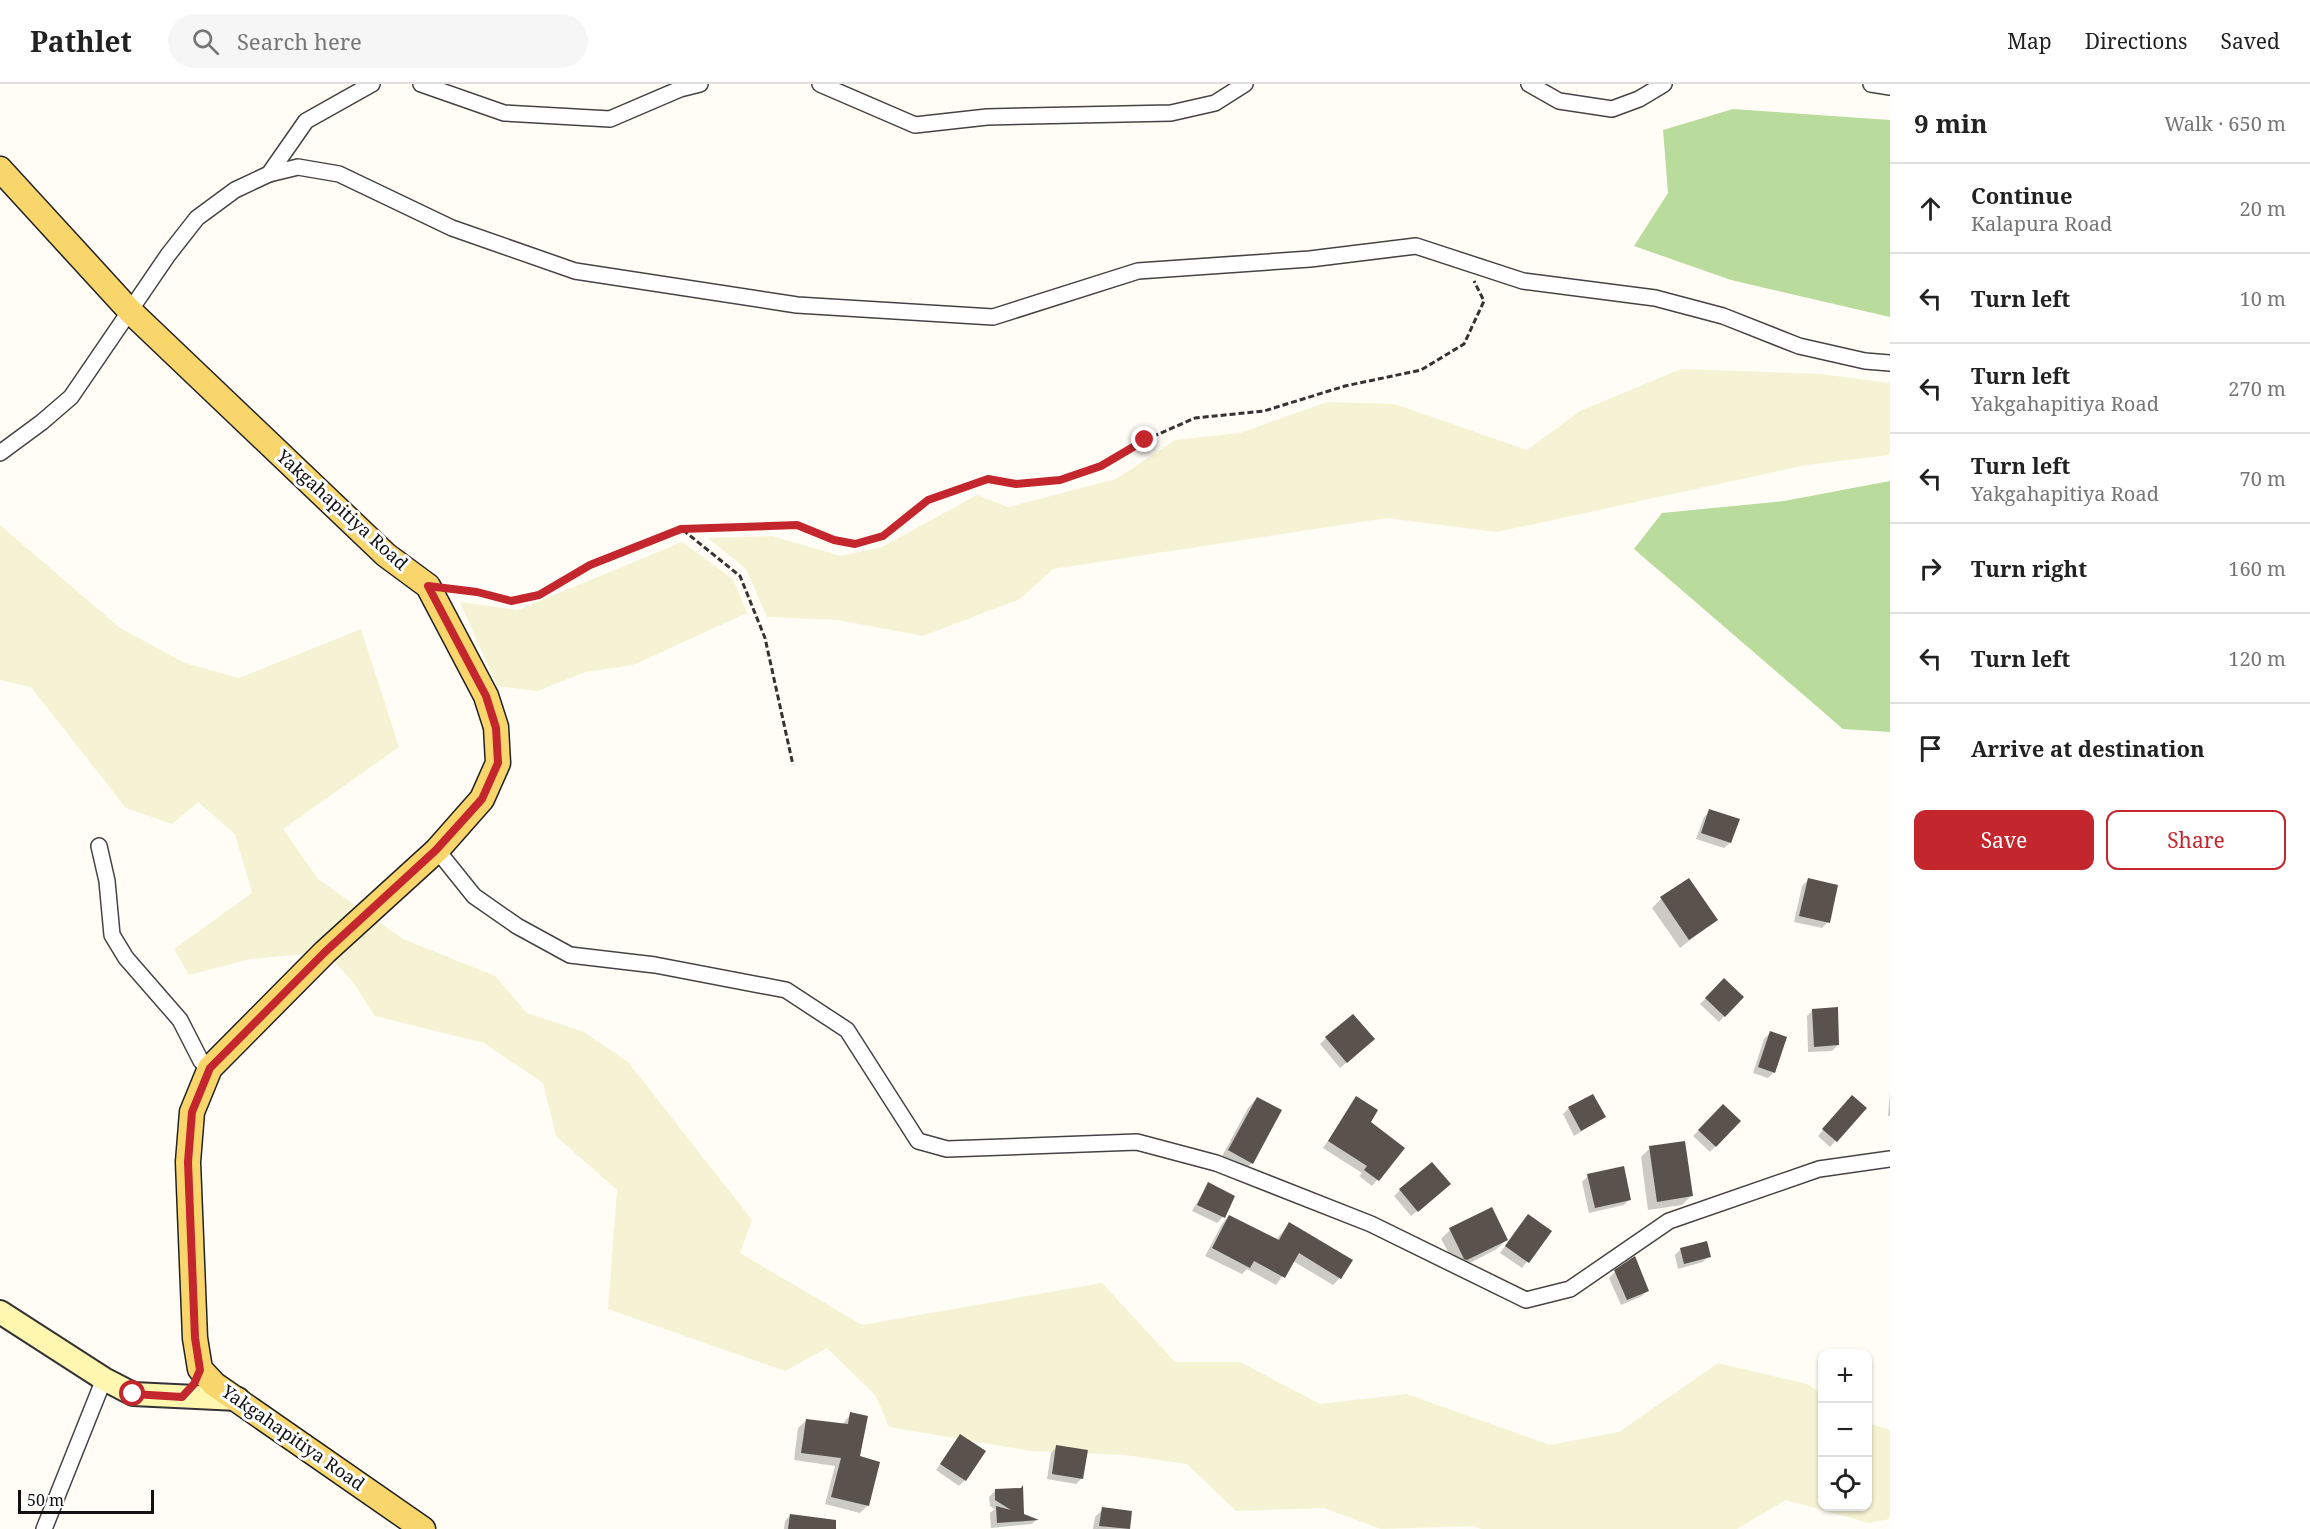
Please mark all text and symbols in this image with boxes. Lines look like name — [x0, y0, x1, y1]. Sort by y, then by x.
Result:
search box — [168, 14, 588, 68]
text: Pathlet — [30, 22, 132, 60]
icon: search — [189, 25, 222, 58]
text: Search here — [237, 26, 362, 56]
text: Map — [2007, 27, 2052, 55]
text: Directions — [2085, 27, 2187, 55]
text: Saved — [2220, 27, 2280, 55]
text: 9 min — [1914, 105, 1988, 141]
text: Walk · 650 m — [2164, 110, 2286, 137]
text: Continue — [1971, 180, 2073, 210]
icon: ahead — [1914, 192, 1947, 225]
text: 20 m — [2240, 195, 2286, 222]
text: Kalapura Road — [1971, 210, 2112, 237]
icon: left — [1914, 282, 1947, 315]
text: Turn left — [1971, 283, 2070, 313]
text: 10 m — [2240, 285, 2286, 312]
text: Turn left — [1971, 360, 2070, 390]
icon: left — [1914, 372, 1947, 405]
text: 270 m — [2228, 375, 2286, 402]
text: Yakgahapitiya Road — [1971, 390, 2159, 417]
route end — [1131, 426, 1157, 452]
street label: Yakgahapitiya Road — [271, 443, 414, 575]
text: Turn left — [1971, 450, 2070, 480]
icon: left — [1914, 462, 1947, 495]
text: 70 m — [2240, 465, 2286, 492]
text: Yakgahapitiya Road — [1971, 480, 2159, 507]
icon: right — [1914, 552, 1947, 585]
text: Turn right — [1971, 553, 2087, 583]
text: 160 m — [2228, 555, 2286, 582]
icon: left — [1914, 642, 1947, 675]
text: Turn left — [1971, 643, 2070, 673]
text: 120 m — [2228, 645, 2286, 672]
icon: arrive — [1914, 732, 1947, 765]
text: Arrive at destination — [1971, 733, 2205, 763]
button: Save — [1914, 810, 2094, 870]
button: Share — [2106, 810, 2286, 870]
map controls — [1818, 1349, 1872, 1511]
button: + — [1818, 1349, 1872, 1403]
street label: Yakgahapitiya Road — [217, 1378, 370, 1496]
route start — [119, 1380, 145, 1406]
button: − — [1818, 1403, 1872, 1457]
button: locate — [1818, 1457, 1872, 1511]
scale bar — [18, 1487, 154, 1514]
text: 50 m — [27, 1489, 64, 1511]

